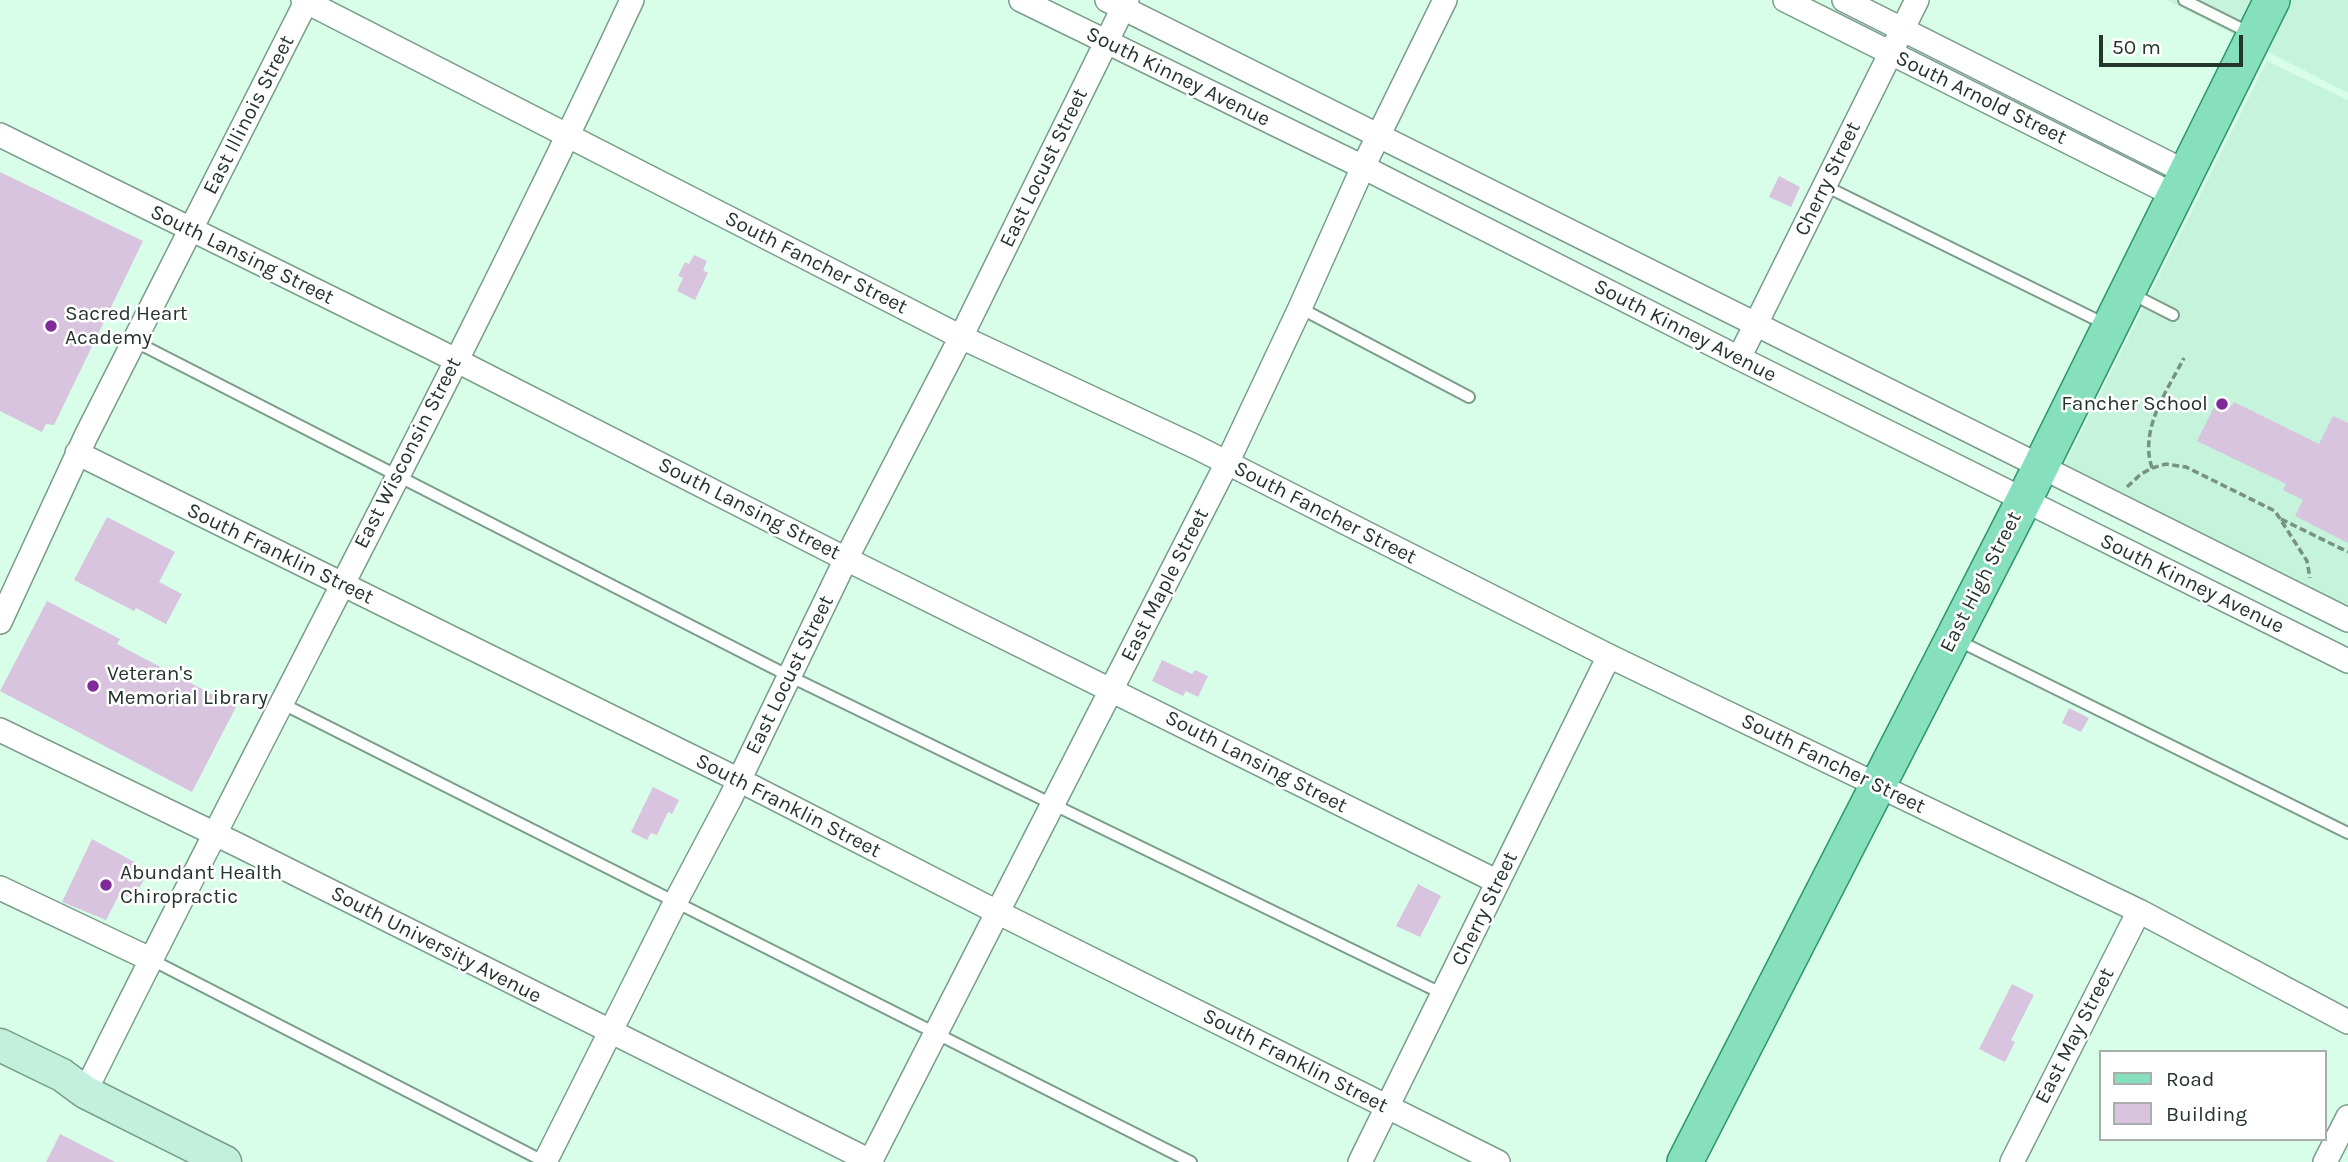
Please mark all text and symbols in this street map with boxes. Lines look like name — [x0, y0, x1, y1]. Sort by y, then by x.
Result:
scale bar — [2103, 21, 2246, 65]
street label: South Kinney Avenue — [1082, 22, 1274, 132]
street label: East Illinois Street — [198, 31, 300, 199]
text: 50 m — [2112, 35, 2161, 59]
street label: South Arnold Street — [1891, 46, 2071, 150]
street label: East Locust Street — [995, 84, 1093, 252]
street label: Cherry Street — [1790, 118, 1866, 240]
street label: South Lansing Street — [146, 200, 338, 310]
street label: South Fancher Street — [720, 206, 912, 320]
street label: South Kinney Avenue — [1590, 274, 1780, 388]
place label: Sacred Heart Academy — [65, 301, 188, 351]
marker: Sacred Heart Academy — [43, 318, 59, 334]
street label: East Wisconsin Street — [349, 353, 467, 553]
place label: Fancher School — [2061, 391, 2208, 417]
marker: Fancher School — [2214, 396, 2230, 412]
street label: South Lansing Street — [654, 452, 844, 566]
street label: South Fancher Street — [1229, 456, 1421, 570]
street label: South Franklin Street — [183, 498, 377, 610]
street label: East Maple Street — [1116, 504, 1214, 666]
street label: East High Street — [1935, 507, 2027, 657]
street label: South Kinney Avenue — [2096, 529, 2288, 639]
street label: East Locust Street — [741, 591, 839, 759]
place label: Veteran's Memorial Library — [107, 661, 268, 711]
marker: Veteran's Memorial Library — [85, 678, 101, 694]
street label: South Lansing Street — [1161, 705, 1351, 819]
street label: South Fancher Street — [1737, 708, 1929, 820]
street label: South Franklin Street — [691, 748, 885, 864]
street label: Cherry Street — [1447, 848, 1523, 970]
place label: Abundant Health Chiropractic — [120, 860, 282, 910]
marker: Abundant Health Chiropractic — [98, 877, 114, 893]
street label: South University Avenue — [326, 881, 546, 1009]
street label: East May Street — [2030, 964, 2120, 1108]
street label: South Franklin Street — [1198, 1003, 1392, 1119]
legend — [2100, 1050, 2327, 1141]
text: Road — [2166, 1067, 2214, 1091]
text: Building — [2166, 1102, 2247, 1126]

